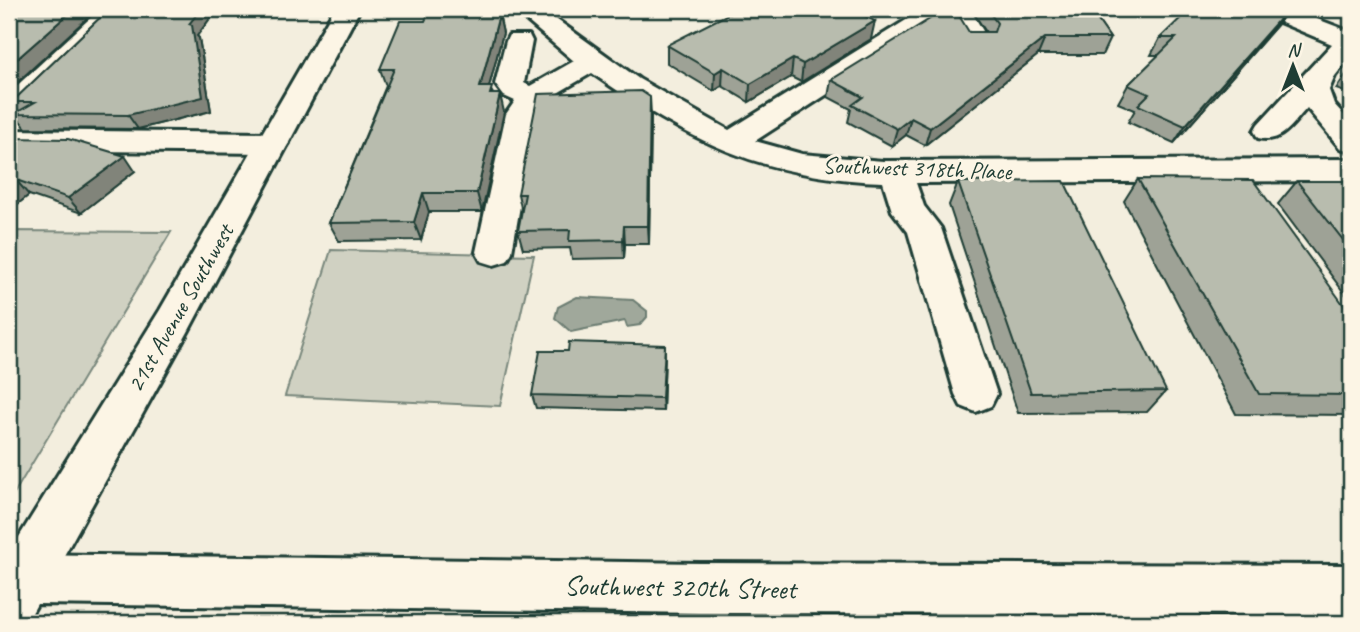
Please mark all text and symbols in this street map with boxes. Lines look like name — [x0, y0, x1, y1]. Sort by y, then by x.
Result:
north arrow — [1258, 32, 1328, 102]
text: N — [1287, 38, 1302, 62]
street label: Southwest 318th Place — [822, 150, 1014, 186]
street label: 21st Avenue Southwest — [120, 217, 241, 397]
street label: Southwest 320th Street — [564, 567, 799, 607]

